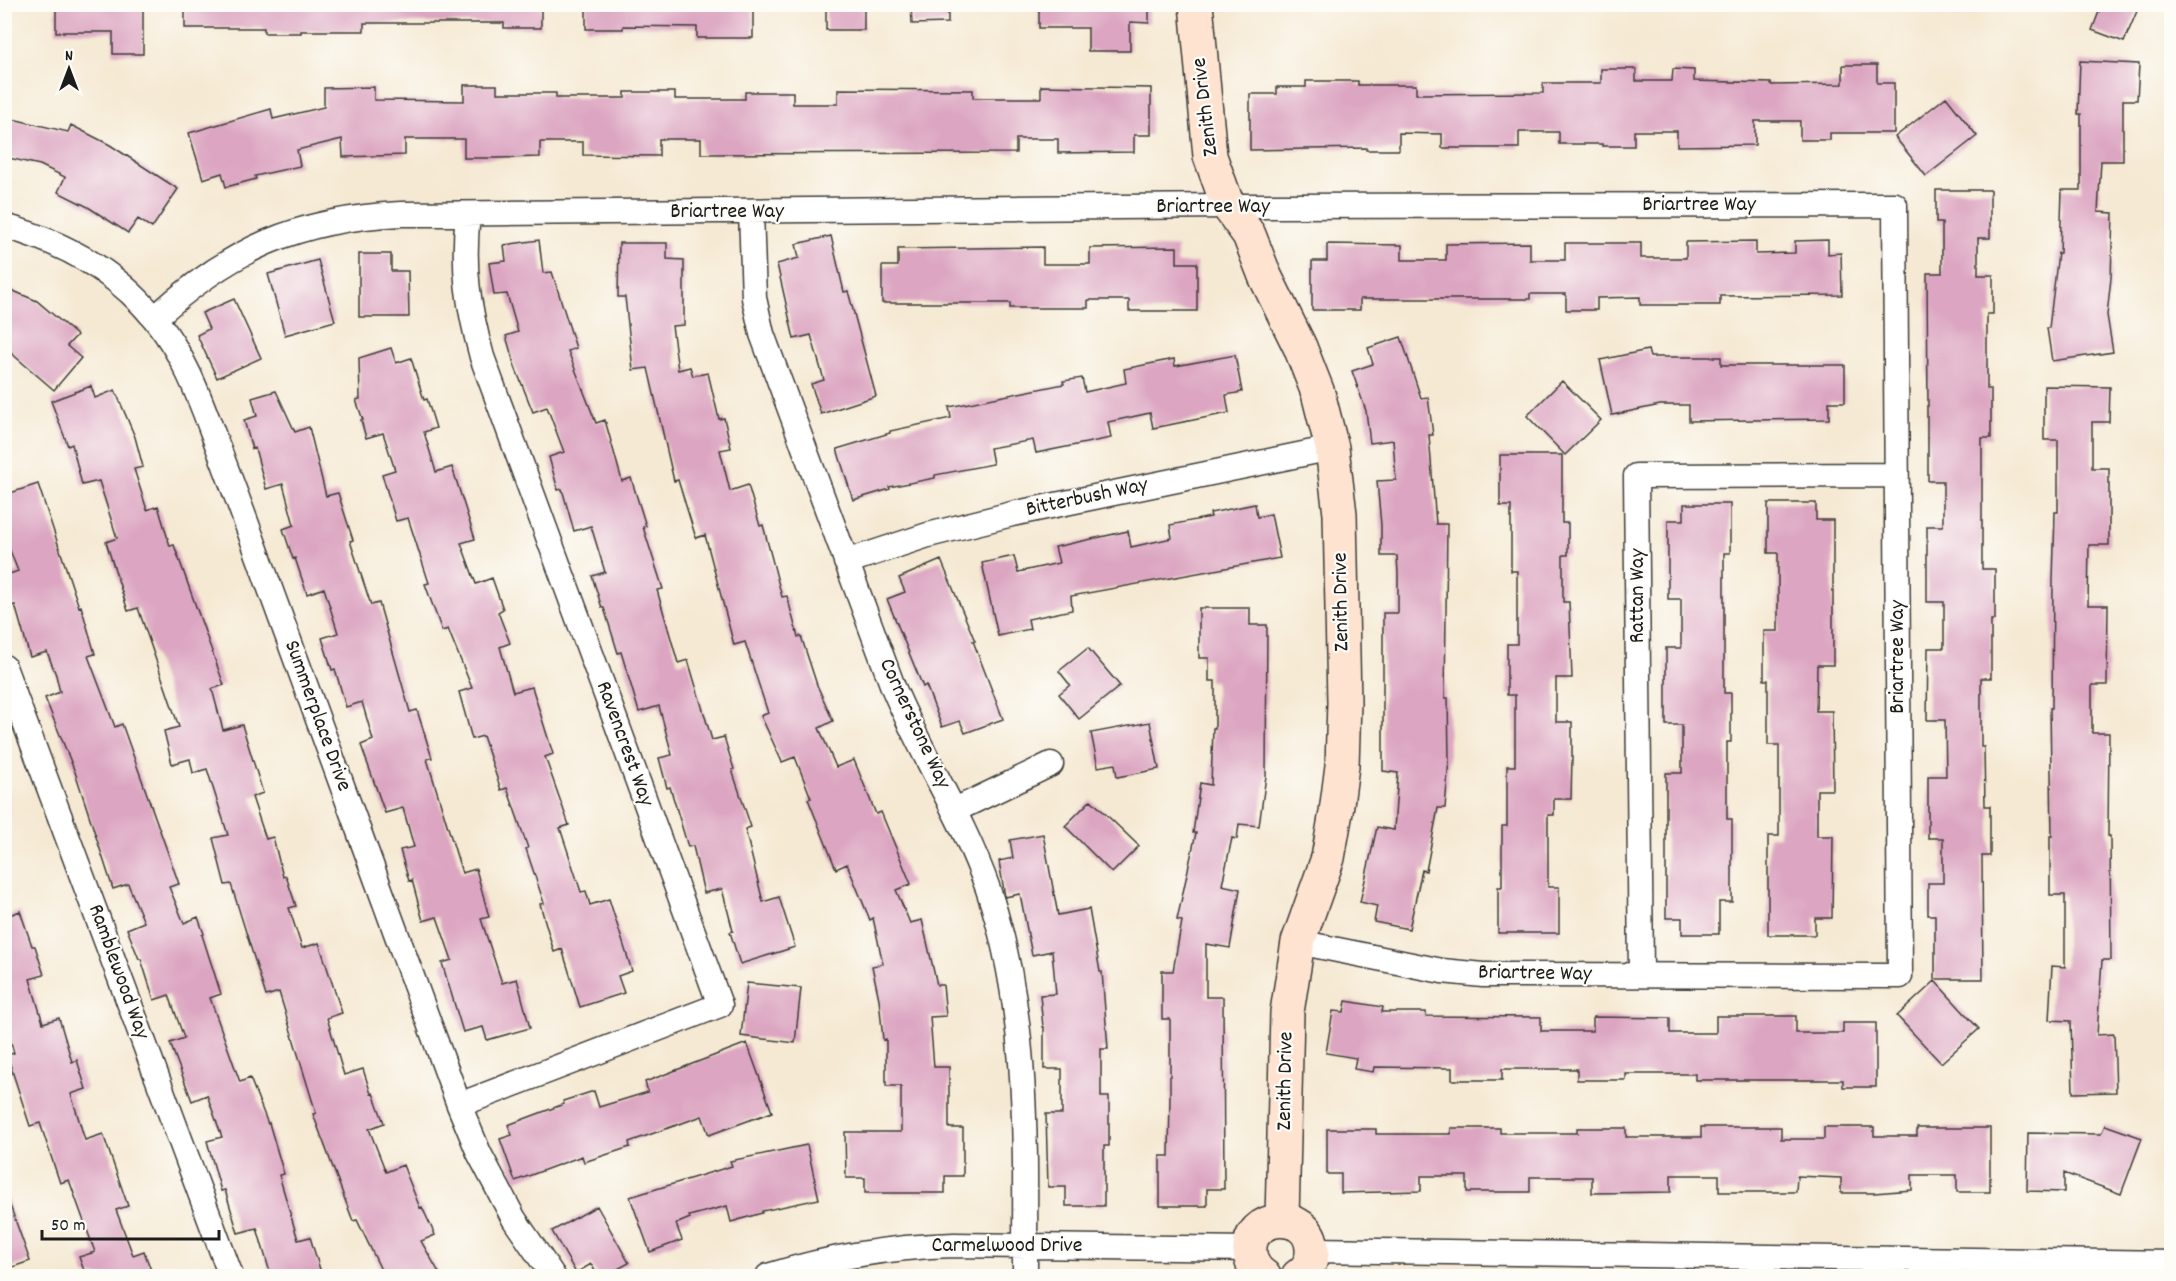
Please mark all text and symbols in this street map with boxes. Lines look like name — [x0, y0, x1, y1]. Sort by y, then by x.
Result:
north arrow — [39, 39, 99, 99]
text: N — [65, 45, 73, 68]
street label: Zenith Drive — [1185, 56, 1227, 158]
street label: Briartree Way — [1642, 190, 1757, 221]
street label: Briartree Way — [1156, 192, 1271, 223]
street label: Briartree Way — [670, 197, 785, 228]
street label: Bitterbush Way — [1023, 470, 1152, 526]
street label: Rattan Way — [1623, 548, 1654, 643]
street label: Zenith Drive — [1326, 552, 1358, 652]
street label: Briartree Way — [1883, 599, 1914, 714]
street label: Summerplace Drive — [275, 636, 359, 796]
street label: Cornerstone Way — [870, 654, 958, 795]
street label: Ravencrest Way — [587, 677, 661, 812]
street label: Ramblewood Way — [79, 900, 157, 1045]
street label: Briartree Way — [1478, 958, 1593, 991]
street label: Zenith Drive — [1270, 1031, 1302, 1131]
scale bar — [42, 1203, 219, 1241]
text: 50 m — [51, 1214, 86, 1239]
street label: Carmelwood Drive — [932, 1231, 1082, 1262]

